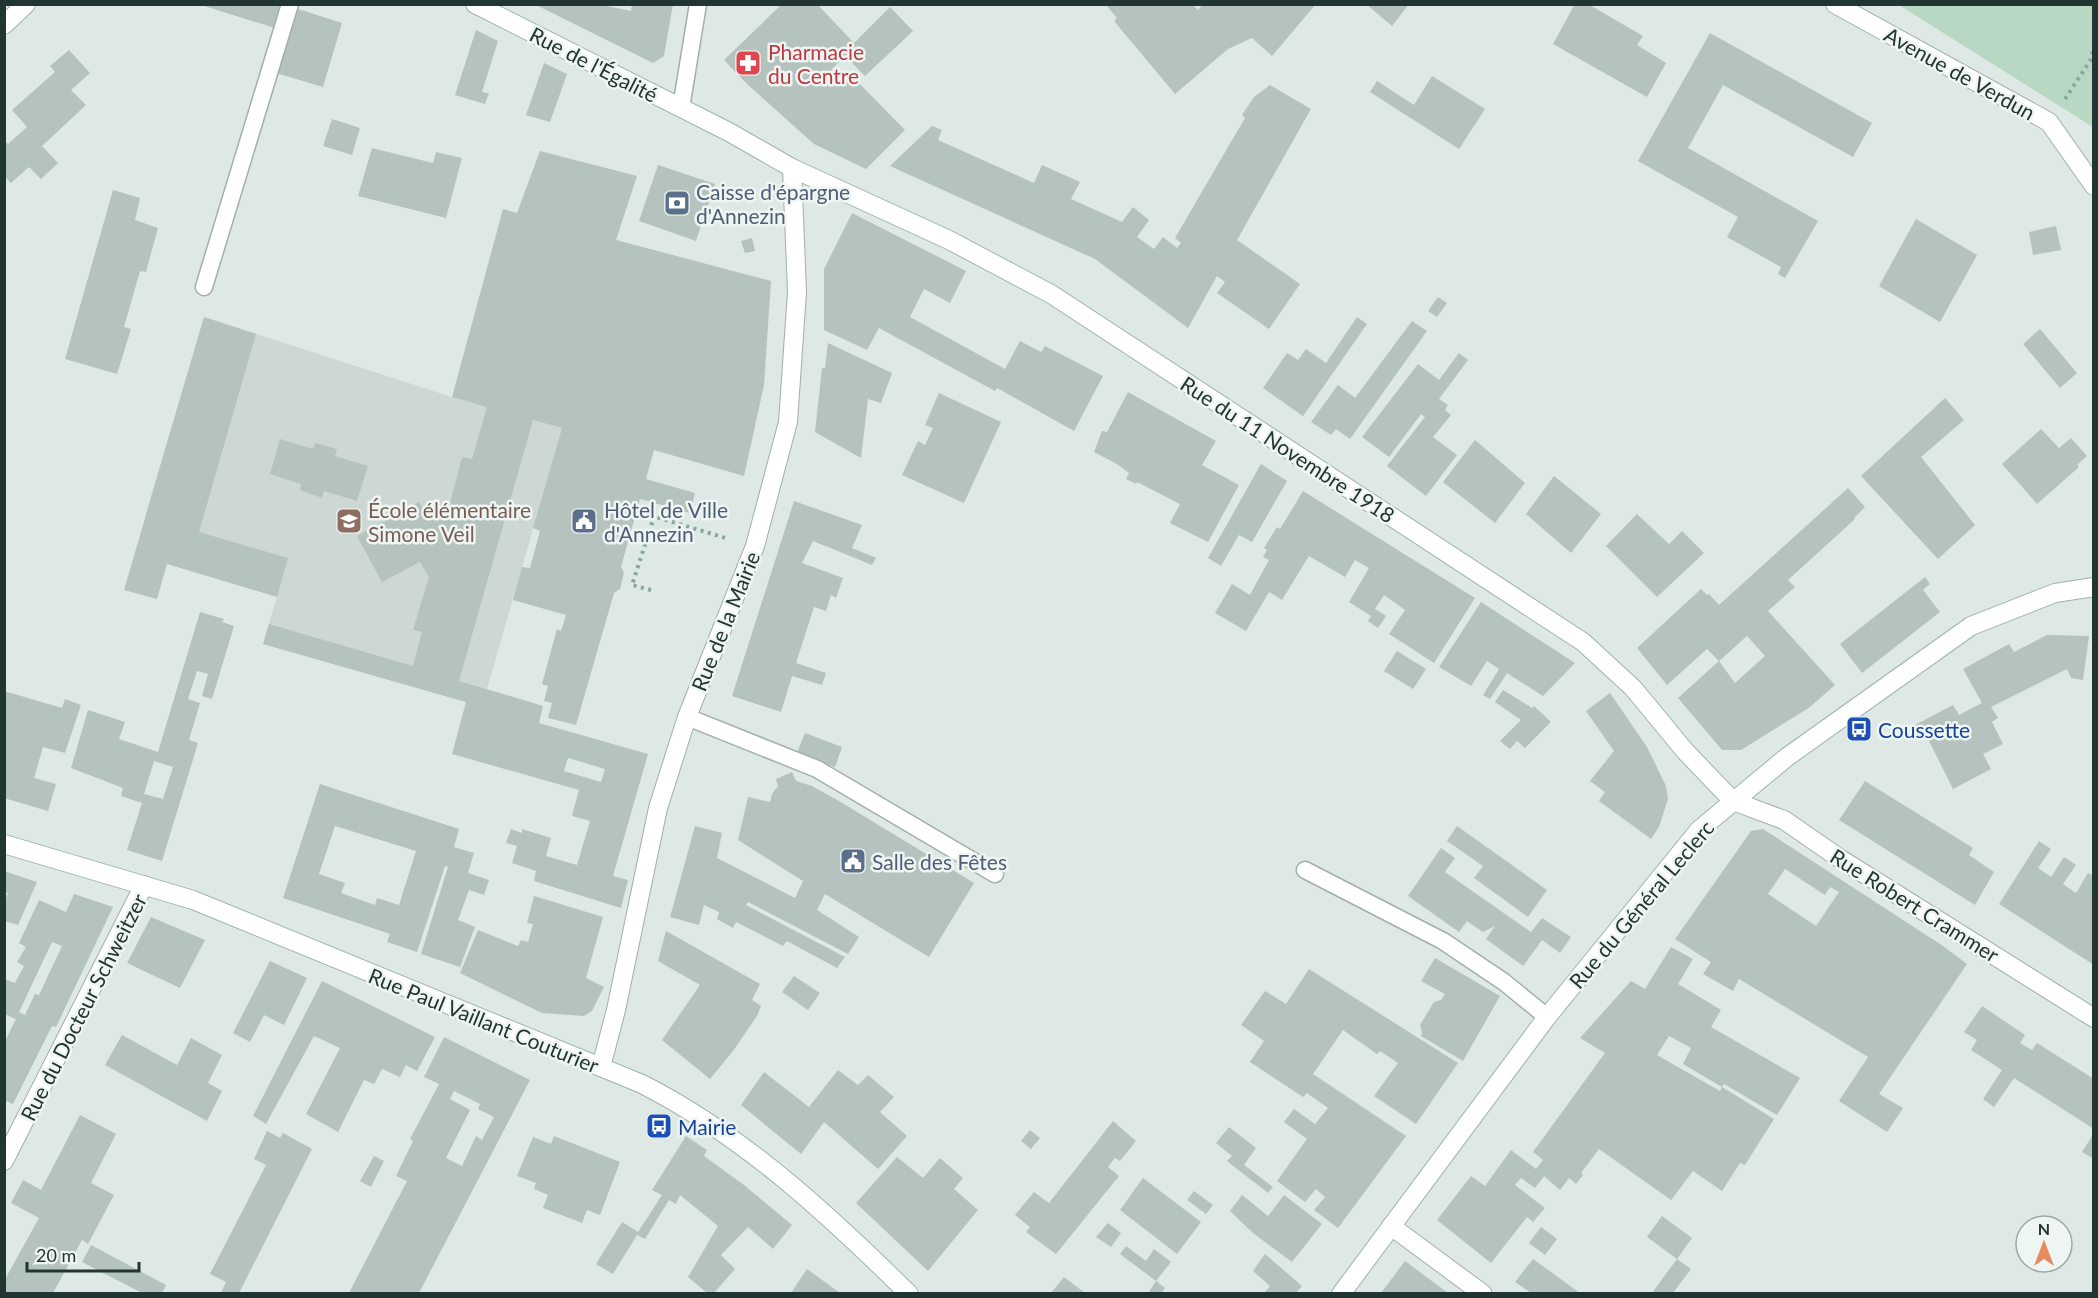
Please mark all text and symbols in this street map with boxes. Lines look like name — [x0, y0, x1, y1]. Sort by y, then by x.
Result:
street label: Rue de l'Égalité — [526, 21, 662, 107]
street label: Avenue de Verdun — [1880, 21, 2040, 125]
place label: Pharmacie du Centre — [768, 39, 864, 88]
pharmacy icon: Pharmacie du Centre — [733, 48, 763, 78]
place label: Caisse d'épargne d'Annezin — [696, 179, 850, 228]
bank icon: Caisse d'épargne d'Annezin — [662, 188, 692, 218]
street label: Rue du 11 Novembre 1918 — [1176, 370, 1400, 528]
place label: École élémentaire Simone Veil — [368, 497, 531, 546]
place label: Hôtel de Ville d'Annezin — [604, 497, 728, 546]
school or university icon: École élémentaire Simone Veil — [334, 506, 364, 536]
public building icon: Hôtel de Ville d'Annezin — [569, 506, 599, 536]
street label: Rue de la Mairie — [686, 548, 764, 694]
bus stop icon: Coussette — [1844, 714, 1874, 744]
place label: Coussette — [1878, 717, 1970, 742]
street label: Rue du Général Leclerc — [1563, 815, 1719, 993]
street label: Rue Robert Crammer — [1826, 843, 2004, 967]
public building icon: Salle des Fêtes — [838, 846, 868, 876]
place label: Salle des Fêtes — [872, 849, 1007, 874]
street label: Rue du Docteur Schweitzer — [15, 889, 151, 1125]
street label: Rue Paul Vaillant Couturier — [365, 962, 603, 1078]
bus stop icon: Mairie — [644, 1111, 674, 1141]
place label: Mairie — [678, 1114, 736, 1139]
north arrow — [2014, 1214, 2074, 1274]
text: N — [2038, 1219, 2050, 1238]
scale bar — [27, 1235, 140, 1273]
text: 20 m — [36, 1244, 76, 1266]

